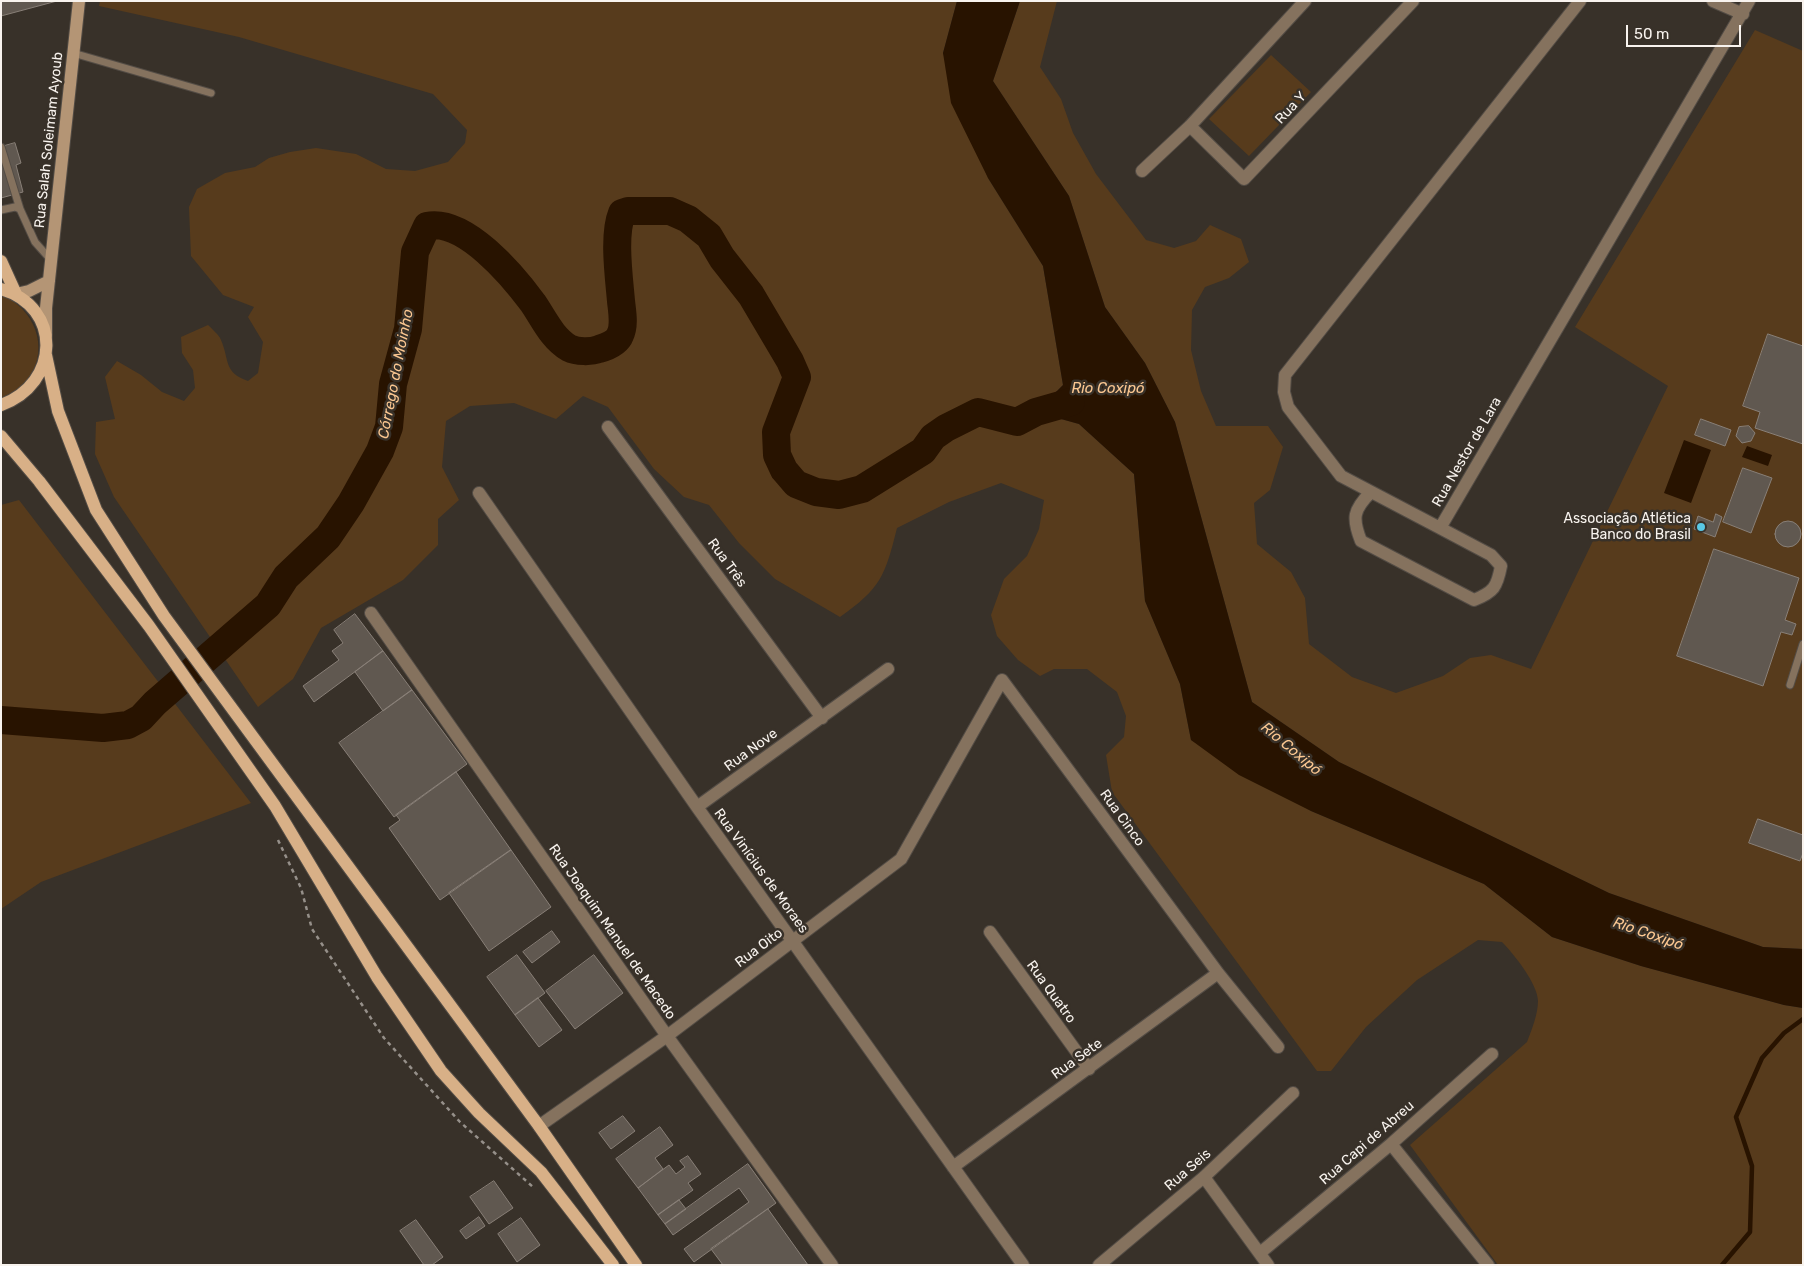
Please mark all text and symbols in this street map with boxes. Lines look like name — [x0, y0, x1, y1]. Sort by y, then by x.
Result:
scale bar — [1629, 15, 1744, 47]
text: 50 m — [1634, 25, 1669, 43]
street label: Rua Salah Soleimam Ayoub — [31, 51, 67, 229]
street label: Rua Y — [1272, 88, 1310, 128]
water label: Córrego do Moinho — [375, 308, 417, 440]
water label: Rio Coxipó — [1071, 380, 1145, 398]
street label: Rua Nestor de Lara — [1429, 394, 1505, 510]
place label: Associação Atlética Banco do Brasil — [1564, 511, 1691, 544]
marker: Associação Atlética Banco do Brasil — [1695, 521, 1707, 533]
street label: Rua Três — [704, 535, 750, 591]
water label: Rio Coxipó — [1257, 719, 1325, 779]
street label: Rua Nove — [721, 725, 781, 775]
street label: Rua Cinco — [1096, 786, 1148, 850]
street label: Rua Vinícius de Moraes — [710, 805, 812, 937]
street label: Rua Joaquim Manuel de Macedo — [545, 841, 679, 1023]
water label: Rio Coxipó — [1610, 914, 1686, 954]
street label: Rua Oito — [732, 925, 786, 971]
street label: Rua Quatro — [1023, 958, 1079, 1026]
street label: Rua Sete — [1048, 1035, 1106, 1083]
street label: Rua Capi de Abreu — [1316, 1097, 1418, 1189]
street label: Rua Seis — [1161, 1145, 1215, 1195]

